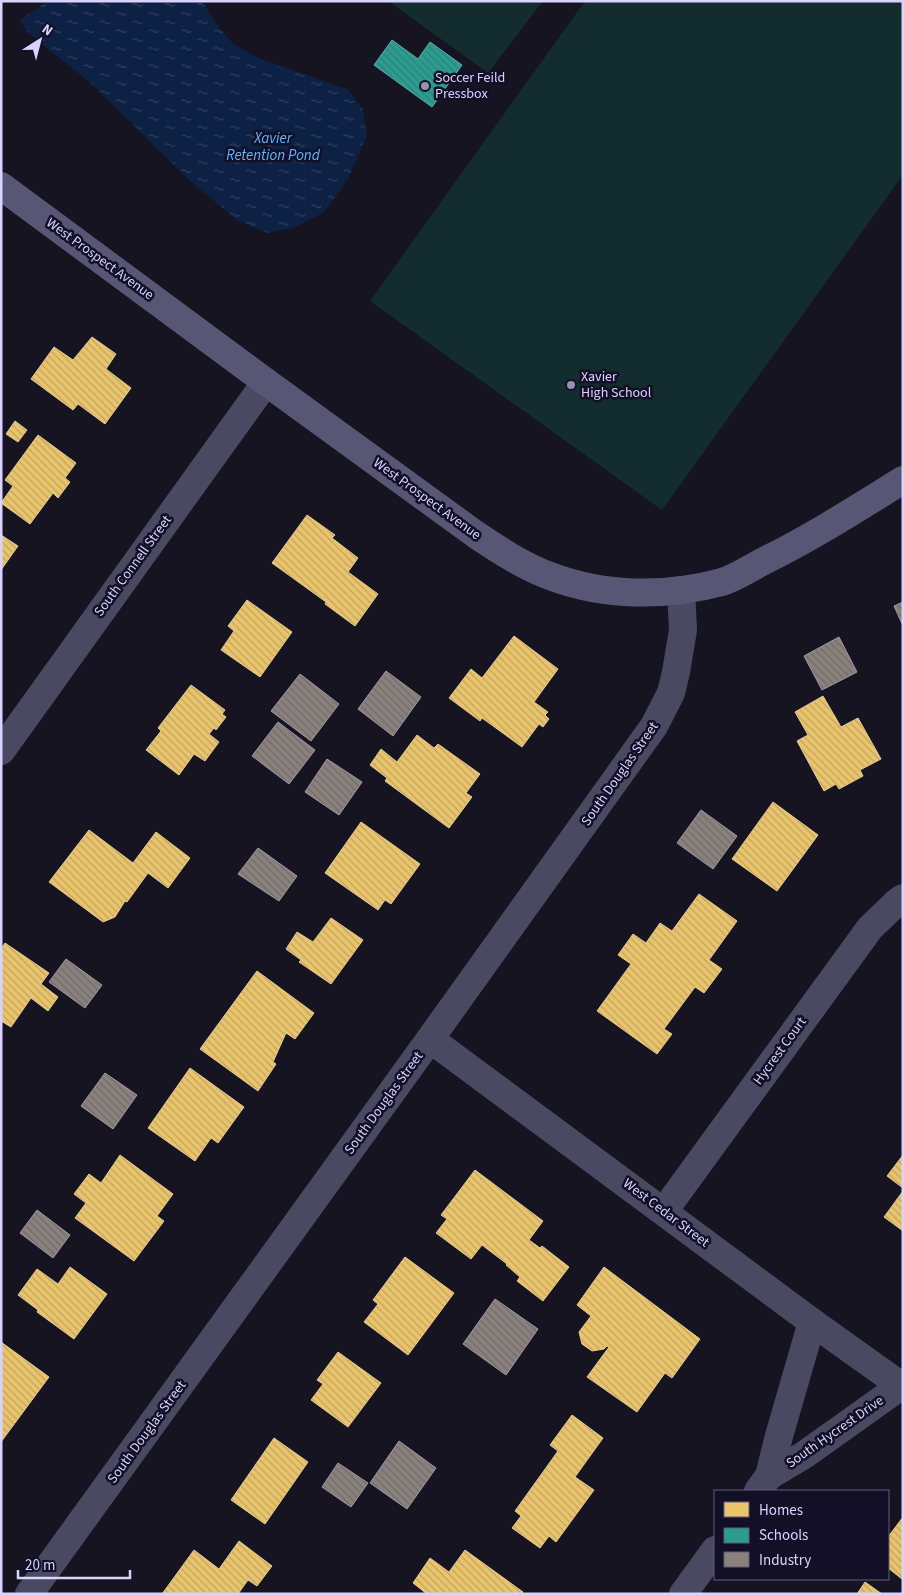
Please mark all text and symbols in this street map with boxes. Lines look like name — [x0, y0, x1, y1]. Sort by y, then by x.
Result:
north arrow — [15, 15, 65, 65]
text: N — [37, 19, 57, 41]
place label: Soccer Feild Pressbox — [435, 68, 505, 104]
marker: Soccer Feild Pressbox — [419, 80, 431, 92]
water label: Xavier Retention Pond — [226, 128, 321, 166]
street label: West Prospect Avenue — [42, 213, 158, 305]
place label: Xavier High School — [581, 367, 652, 403]
marker: Xavier High School — [565, 379, 577, 391]
street label: West Prospect Avenue — [369, 453, 485, 545]
street label: South Connell Street — [89, 511, 177, 621]
street label: South Douglas Street — [577, 718, 664, 830]
street label: Hycrest Court — [749, 1013, 812, 1089]
street label: South Douglas Street — [340, 1047, 428, 1159]
street label: West Cedar Street — [619, 1174, 714, 1252]
street label: South Douglas Street — [103, 1376, 191, 1488]
street label: South Hycrest Drive — [782, 1391, 888, 1473]
legend — [714, 1490, 889, 1580]
text: Homes — [759, 1500, 803, 1521]
text: Schools — [759, 1525, 808, 1546]
scale bar — [18, 1548, 130, 1580]
text: Industry — [759, 1550, 811, 1571]
text: 20 m — [25, 1555, 55, 1576]

